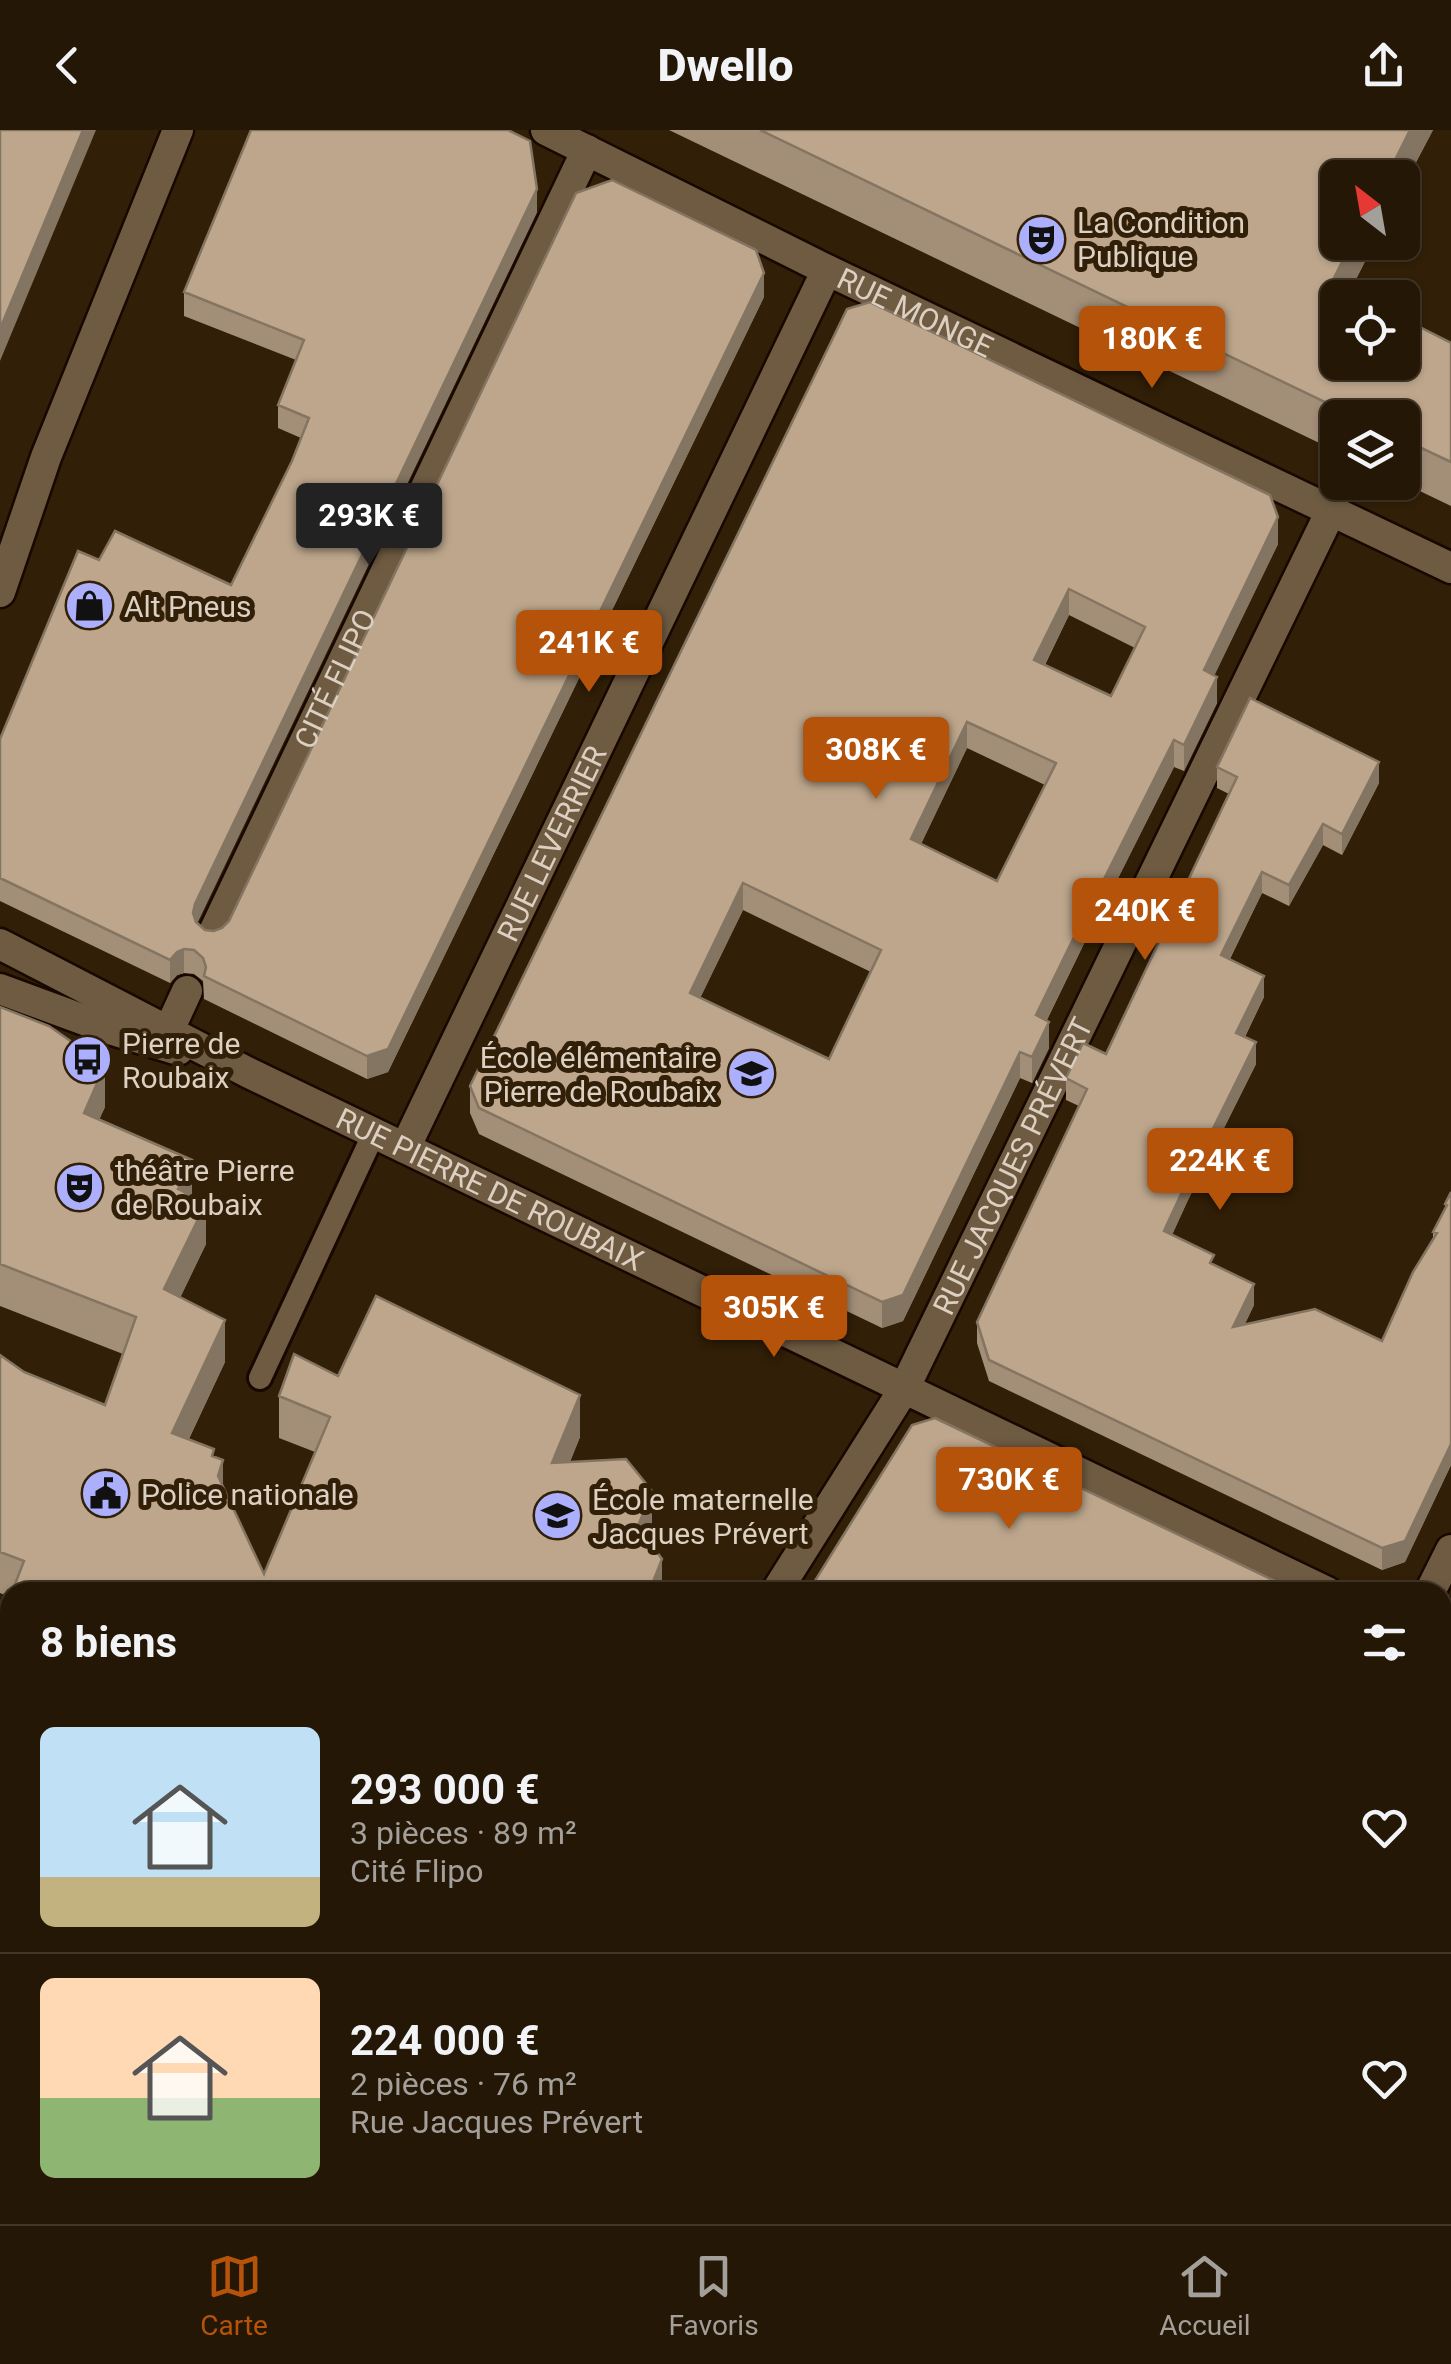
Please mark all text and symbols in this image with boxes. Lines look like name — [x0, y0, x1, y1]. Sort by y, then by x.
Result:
icon: back — [40, 38, 95, 93]
icon: share — [1356, 38, 1411, 93]
text: Dwello — [657, 39, 794, 92]
north arrow — [1320, 160, 1420, 260]
map controls — [1320, 160, 1420, 500]
place label: La Condition Publique — [1077, 205, 1245, 274]
theatre icon: La Condition Publique — [1016, 213, 1068, 265]
street label: RUE MONGE — [832, 260, 999, 364]
button: locate — [1320, 280, 1420, 380]
pin: 180K € — [1071, 306, 1233, 391]
text: 180K € — [1101, 319, 1203, 357]
button: layers — [1320, 400, 1420, 500]
pin: 293K € — [288, 483, 450, 568]
text: 293K € — [318, 496, 420, 534]
shop icon: Alt Pneus — [63, 580, 115, 632]
place label: Alt Pneus — [124, 589, 252, 624]
street label: CITÉ FLIPO — [287, 603, 383, 754]
pin: 241K € — [508, 610, 670, 695]
text: 241K € — [538, 623, 640, 661]
pin: 308K € — [795, 717, 957, 802]
text: 308K € — [825, 730, 927, 768]
street label: RUE LEVERRIER — [490, 740, 613, 947]
pin: 240K € — [1064, 878, 1226, 963]
text: 240K € — [1094, 891, 1196, 929]
street label: RUE JACQUES PRÉVERT — [925, 1012, 1100, 1320]
place label: Pierre de Roubaix — [122, 1026, 240, 1095]
bus stop icon: Pierre de Roubaix — [61, 1034, 113, 1086]
place label: École élémentaire Pierre de Roubaix — [480, 1040, 717, 1109]
school or university icon: École élémentaire Pierre de Roubaix — [726, 1048, 778, 1100]
street label: RUE PIERRE DE ROUBAIX — [331, 1100, 649, 1278]
pin: 224K € — [1139, 1128, 1301, 1213]
text: 224K € — [1169, 1141, 1271, 1179]
place label: théâtre Pierre de Roubaix — [115, 1153, 295, 1222]
theatre icon: théâtre Pierre de Roubaix — [54, 1161, 106, 1213]
pin: 305K € — [693, 1275, 855, 1360]
text: 305K € — [723, 1288, 825, 1326]
pin: 730K € — [928, 1447, 1090, 1532]
text: 730K € — [958, 1460, 1060, 1498]
public building icon: Police nationale — [80, 1468, 132, 1520]
place label: Police nationale — [141, 1477, 354, 1512]
place label: École maternelle Jacques Prévert — [592, 1482, 814, 1551]
school or university icon: École maternelle Jacques Prévert — [531, 1490, 583, 1542]
icon: filters — [1357, 1615, 1412, 1670]
text: 8 biens — [40, 1618, 177, 1667]
text: 293 000 € — [350, 1765, 540, 1814]
icon: home — [120, 1767, 240, 1887]
icon: heart — [1357, 1800, 1412, 1855]
text: 3 pièces · 89 m² — [350, 1814, 577, 1852]
text: Cité Flipo — [350, 1852, 483, 1890]
text: 224 000 € — [350, 2016, 540, 2065]
icon: home — [120, 2018, 240, 2138]
icon: heart — [1357, 2051, 1412, 2106]
text: 2 pièces · 76 m² — [350, 2065, 577, 2103]
text: Rue Jacques Prévert — [350, 2103, 643, 2141]
tab: Carte — [200, 2249, 268, 2342]
tab: Favoris — [669, 2249, 759, 2342]
tab: Accueil — [1159, 2249, 1251, 2342]

